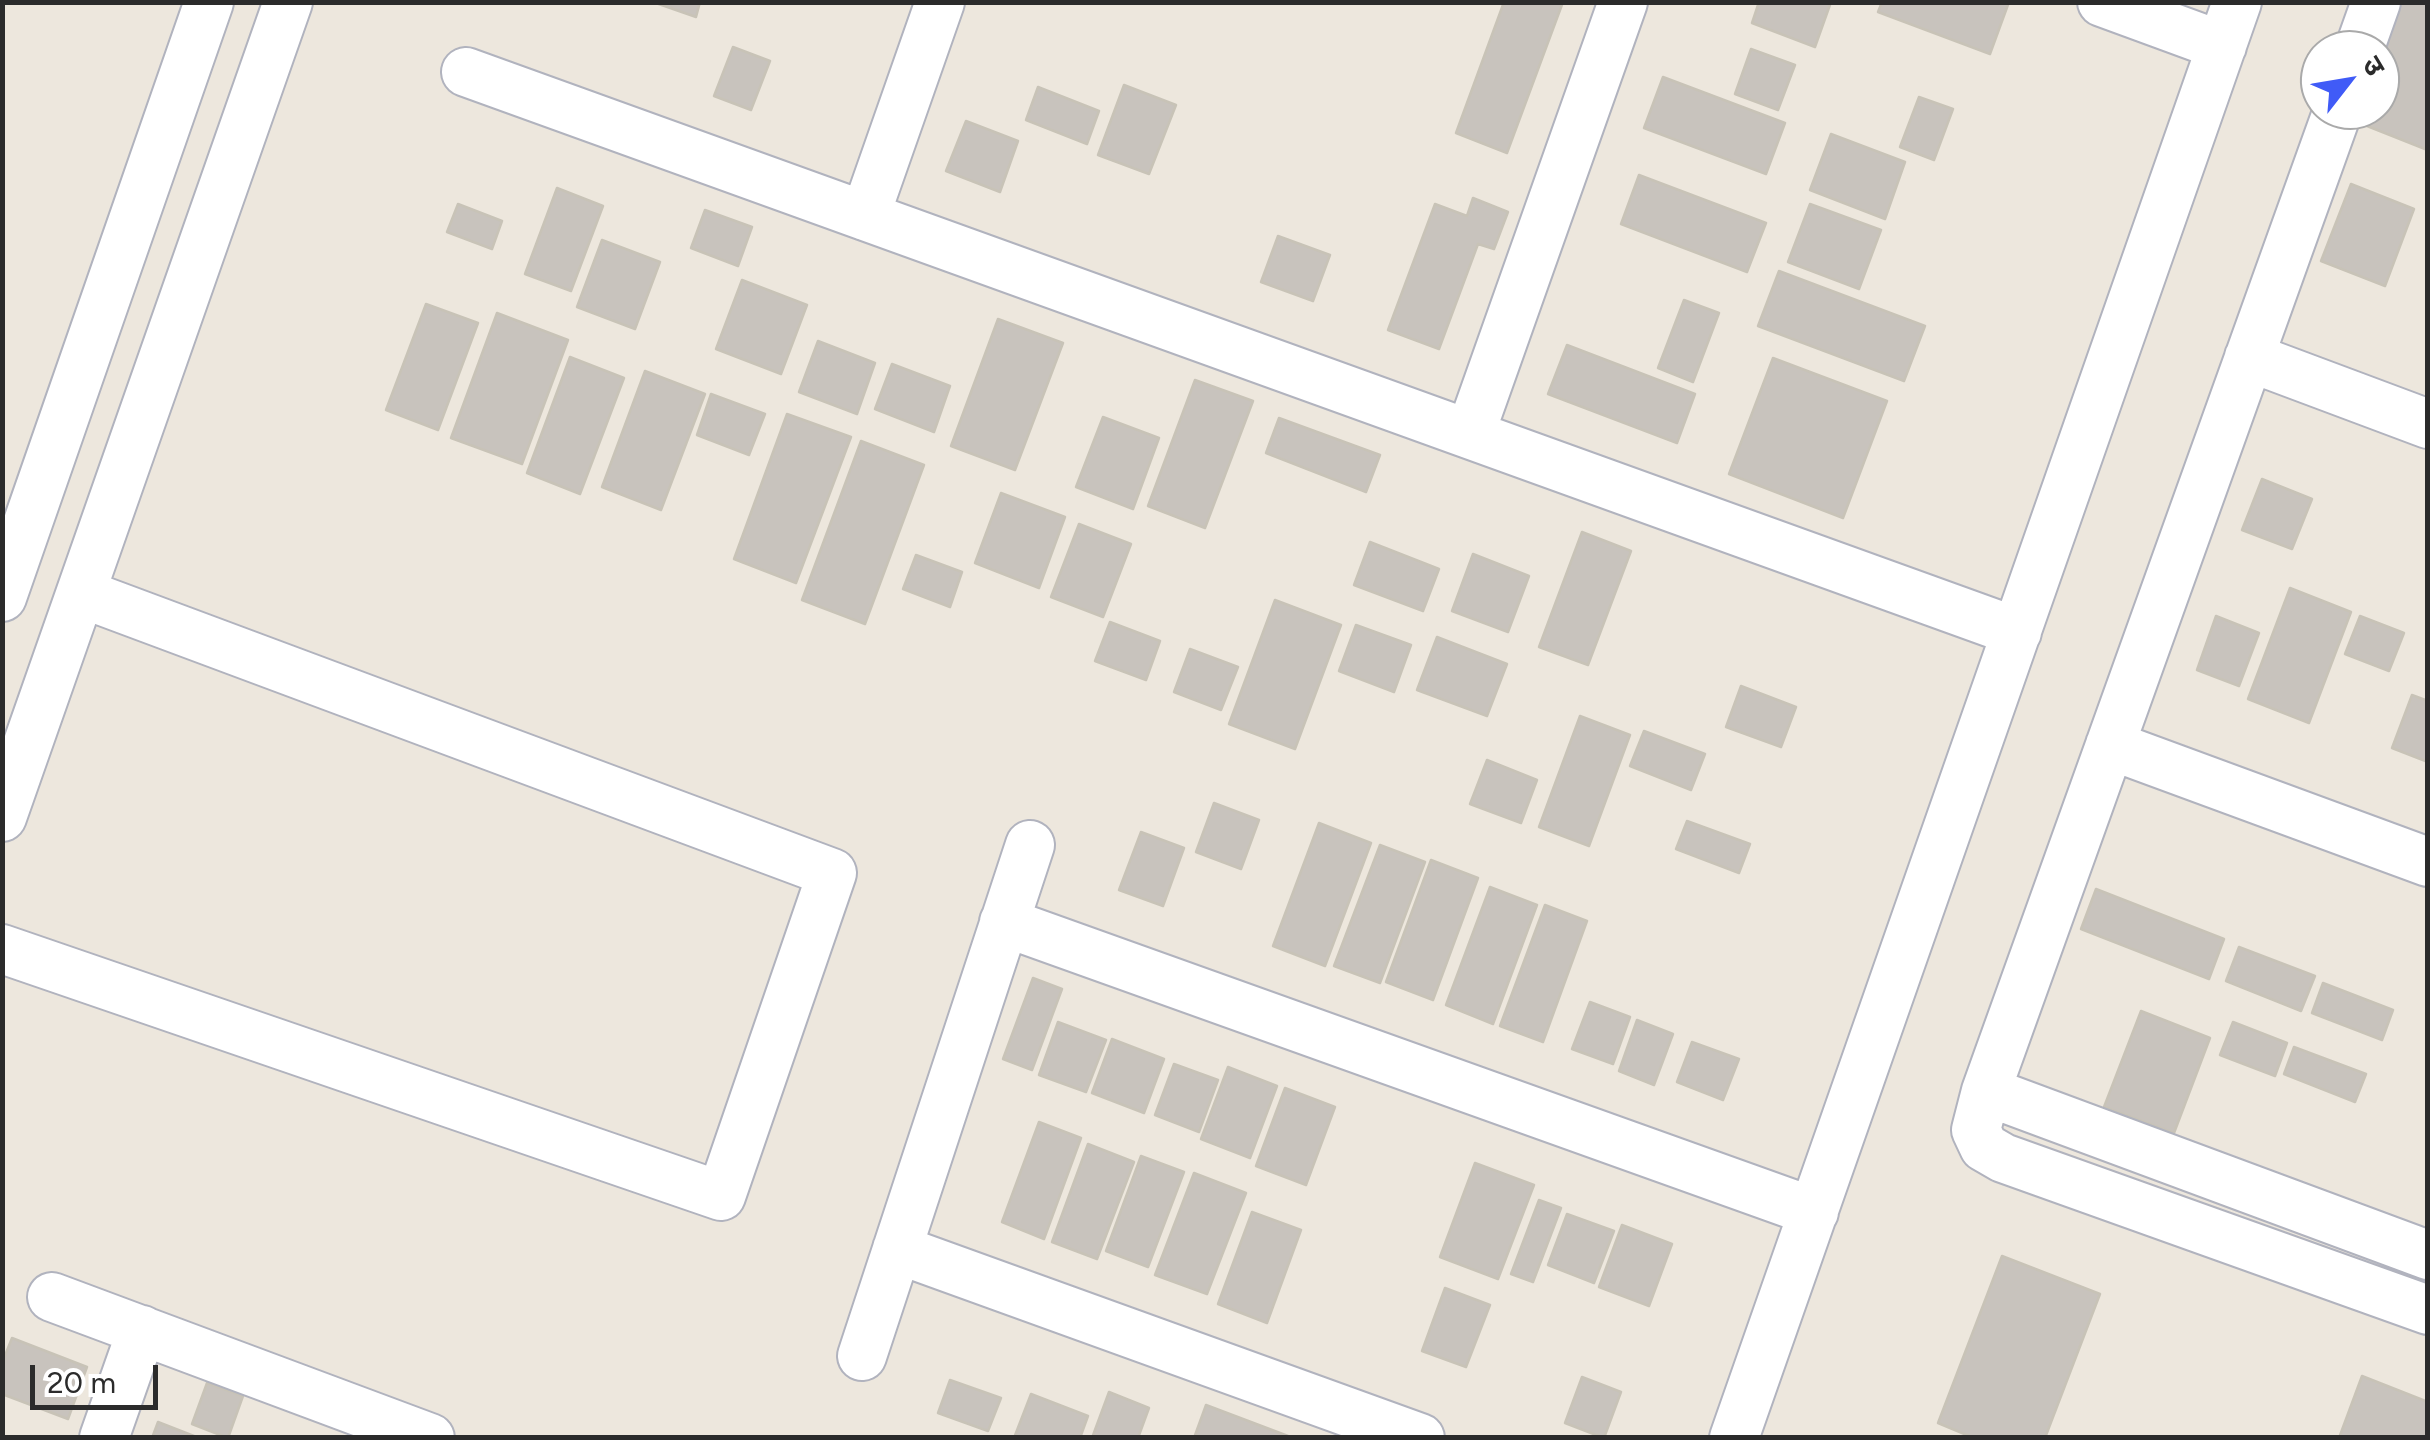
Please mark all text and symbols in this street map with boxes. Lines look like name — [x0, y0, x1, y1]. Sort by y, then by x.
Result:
north arrow — [2300, 30, 2400, 130]
text: उ — [2355, 50, 2393, 81]
scale bar — [35, 1345, 162, 1407]
text: 20 m — [47, 1364, 116, 1401]

